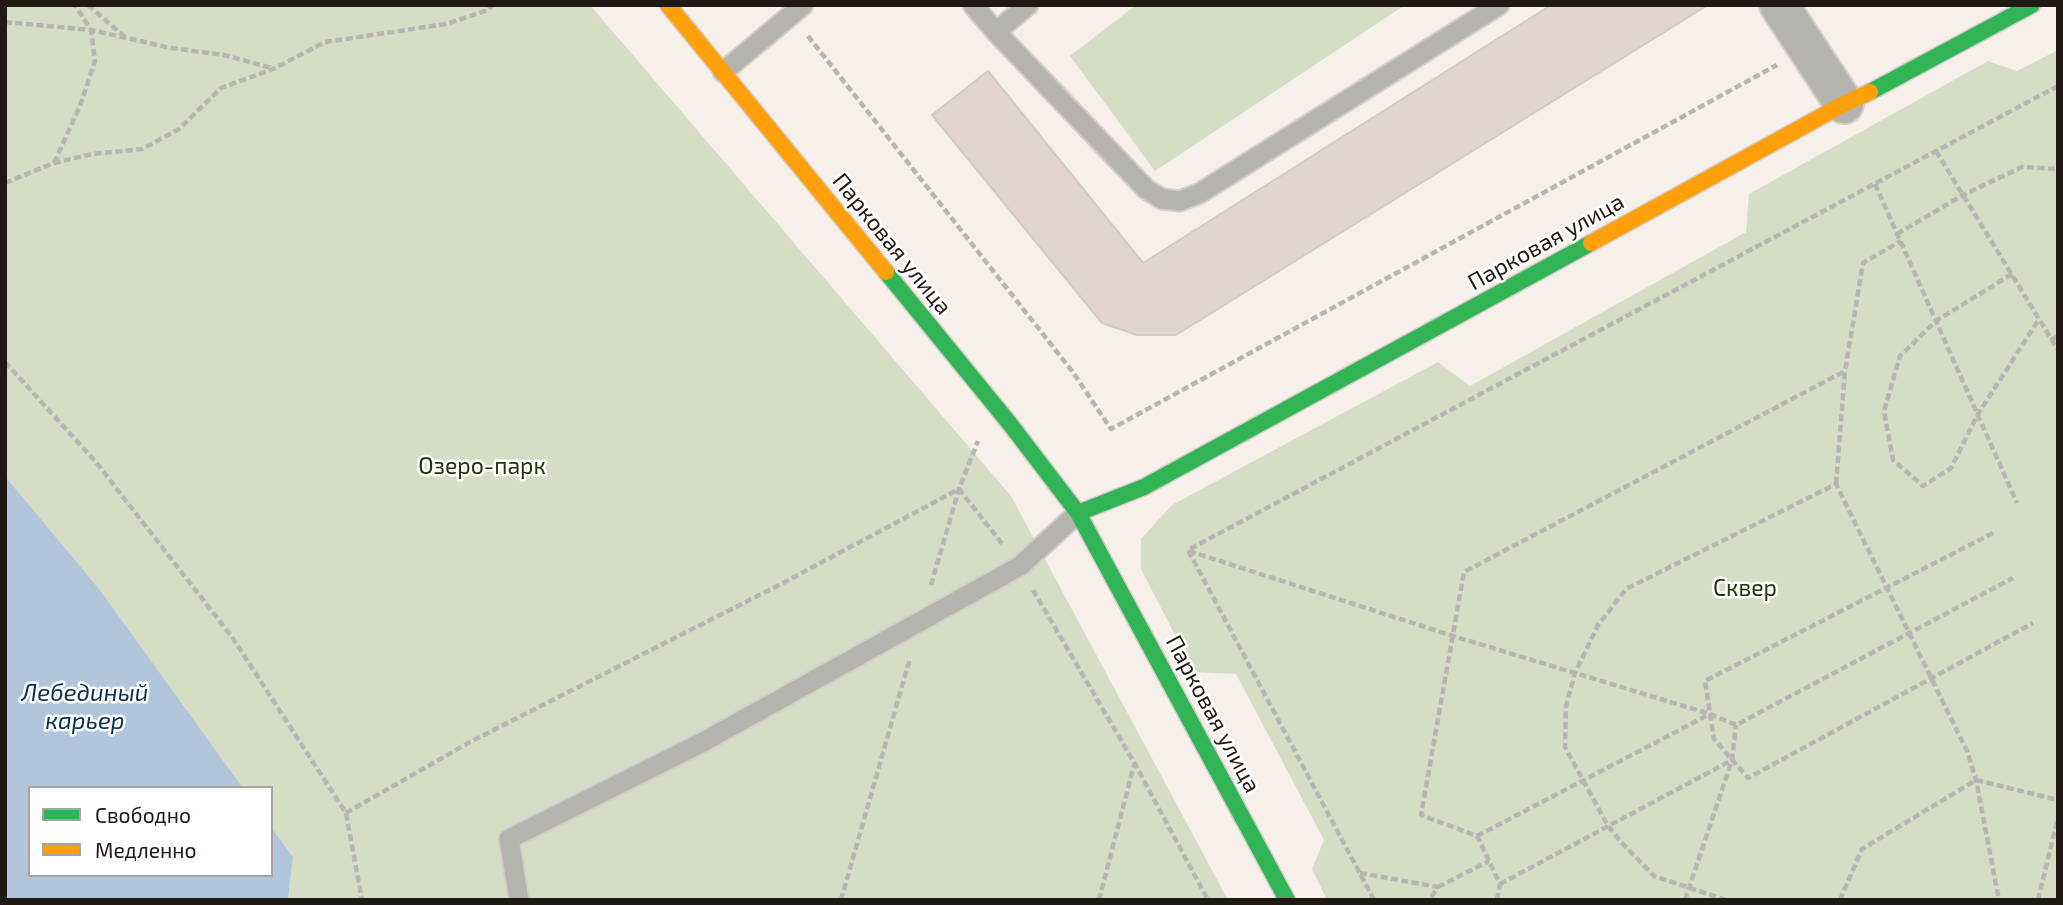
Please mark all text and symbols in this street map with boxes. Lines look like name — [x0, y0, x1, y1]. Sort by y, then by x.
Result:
street label: Парковая улица — [826, 168, 958, 320]
street label: Парковая улица — [1463, 188, 1629, 296]
park label: Озеро-парк — [418, 452, 546, 480]
park label: Сквер — [1713, 574, 1777, 602]
street label: Парковая улица — [1160, 631, 1266, 797]
water label: Лебединый карьер — [22, 679, 148, 735]
legend — [28, 786, 273, 877]
text: Свободно — [95, 802, 191, 827]
text: Медленно — [95, 837, 197, 862]

